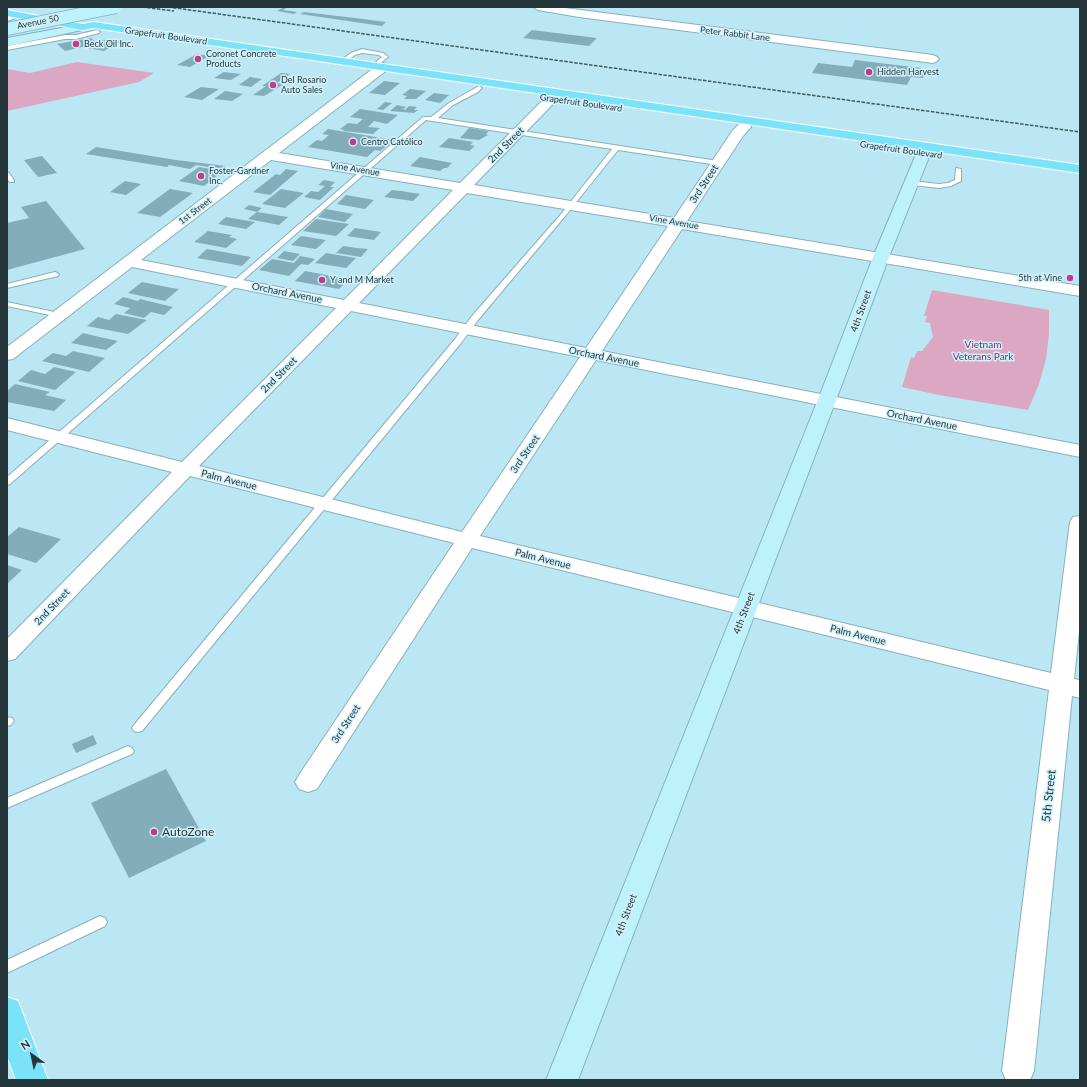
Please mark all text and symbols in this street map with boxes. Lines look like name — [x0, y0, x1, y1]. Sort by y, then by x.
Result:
street label: Avenue 50 — [16, 13, 60, 31]
street label: Peter Rabbit Lane — [700, 24, 770, 44]
street label: Grapefruit Boulevard — [124, 25, 208, 47]
marker: Beck Oil Inc. — [71, 39, 81, 49]
place label: Beck Oil Inc. — [84, 39, 133, 49]
place label: Coronet Concrete Products — [206, 49, 277, 70]
marker: Coronet Concrete Products — [193, 54, 203, 64]
marker: Hidden Harvest — [864, 67, 874, 77]
place label: Hidden Harvest — [877, 67, 939, 77]
place label: Del Rosario Auto Sales — [281, 75, 326, 96]
marker: Del Rosario Auto Sales — [268, 80, 278, 90]
street label: Grapefruit Boulevard — [539, 92, 623, 114]
street label: 2nd Street — [486, 125, 526, 165]
marker: Centro Católico — [348, 137, 358, 147]
place label: Centro Católico — [361, 137, 423, 147]
street label: Grapefruit Boulevard — [859, 139, 943, 161]
street label: Vine Avenue — [329, 160, 381, 178]
street label: 3rd Street — [687, 162, 721, 206]
place label: Foster-Gardner Inc. — [209, 166, 269, 187]
marker: Foster-Gardner Inc. — [196, 171, 206, 181]
street label: 1st Street — [176, 195, 214, 227]
street label: Vine Avenue — [648, 212, 700, 232]
place label: 5th at Vine — [1018, 273, 1062, 283]
marker: 5th at Vine — [1065, 273, 1075, 283]
marker: Y and M Market — [317, 275, 327, 285]
place label: Y and M Market — [330, 275, 394, 285]
street label: Orchard Avenue — [251, 280, 323, 306]
street label: 4th Street — [848, 288, 874, 334]
park label: Vietnam Veterans Park — [953, 339, 1013, 362]
street label: Orchard Avenue — [568, 344, 640, 370]
street label: 2nd Street — [259, 355, 299, 395]
street label: Orchard Avenue — [886, 407, 958, 433]
street label: 3rd Street — [508, 433, 542, 475]
street label: Palm Avenue — [200, 467, 258, 493]
street label: Palm Avenue — [514, 546, 572, 572]
street label: 2nd Street — [32, 586, 72, 628]
street label: 4th Street — [731, 590, 757, 636]
street label: Palm Avenue — [829, 622, 887, 648]
street label: 3rd Street — [329, 702, 363, 746]
street label: 5th Street — [1039, 769, 1059, 823]
place label: AutoZone — [162, 825, 214, 839]
marker: AutoZone — [149, 827, 159, 837]
street label: 4th Street — [613, 892, 639, 938]
north arrow — [12, 1035, 52, 1075]
text: N — [18, 1037, 32, 1052]

